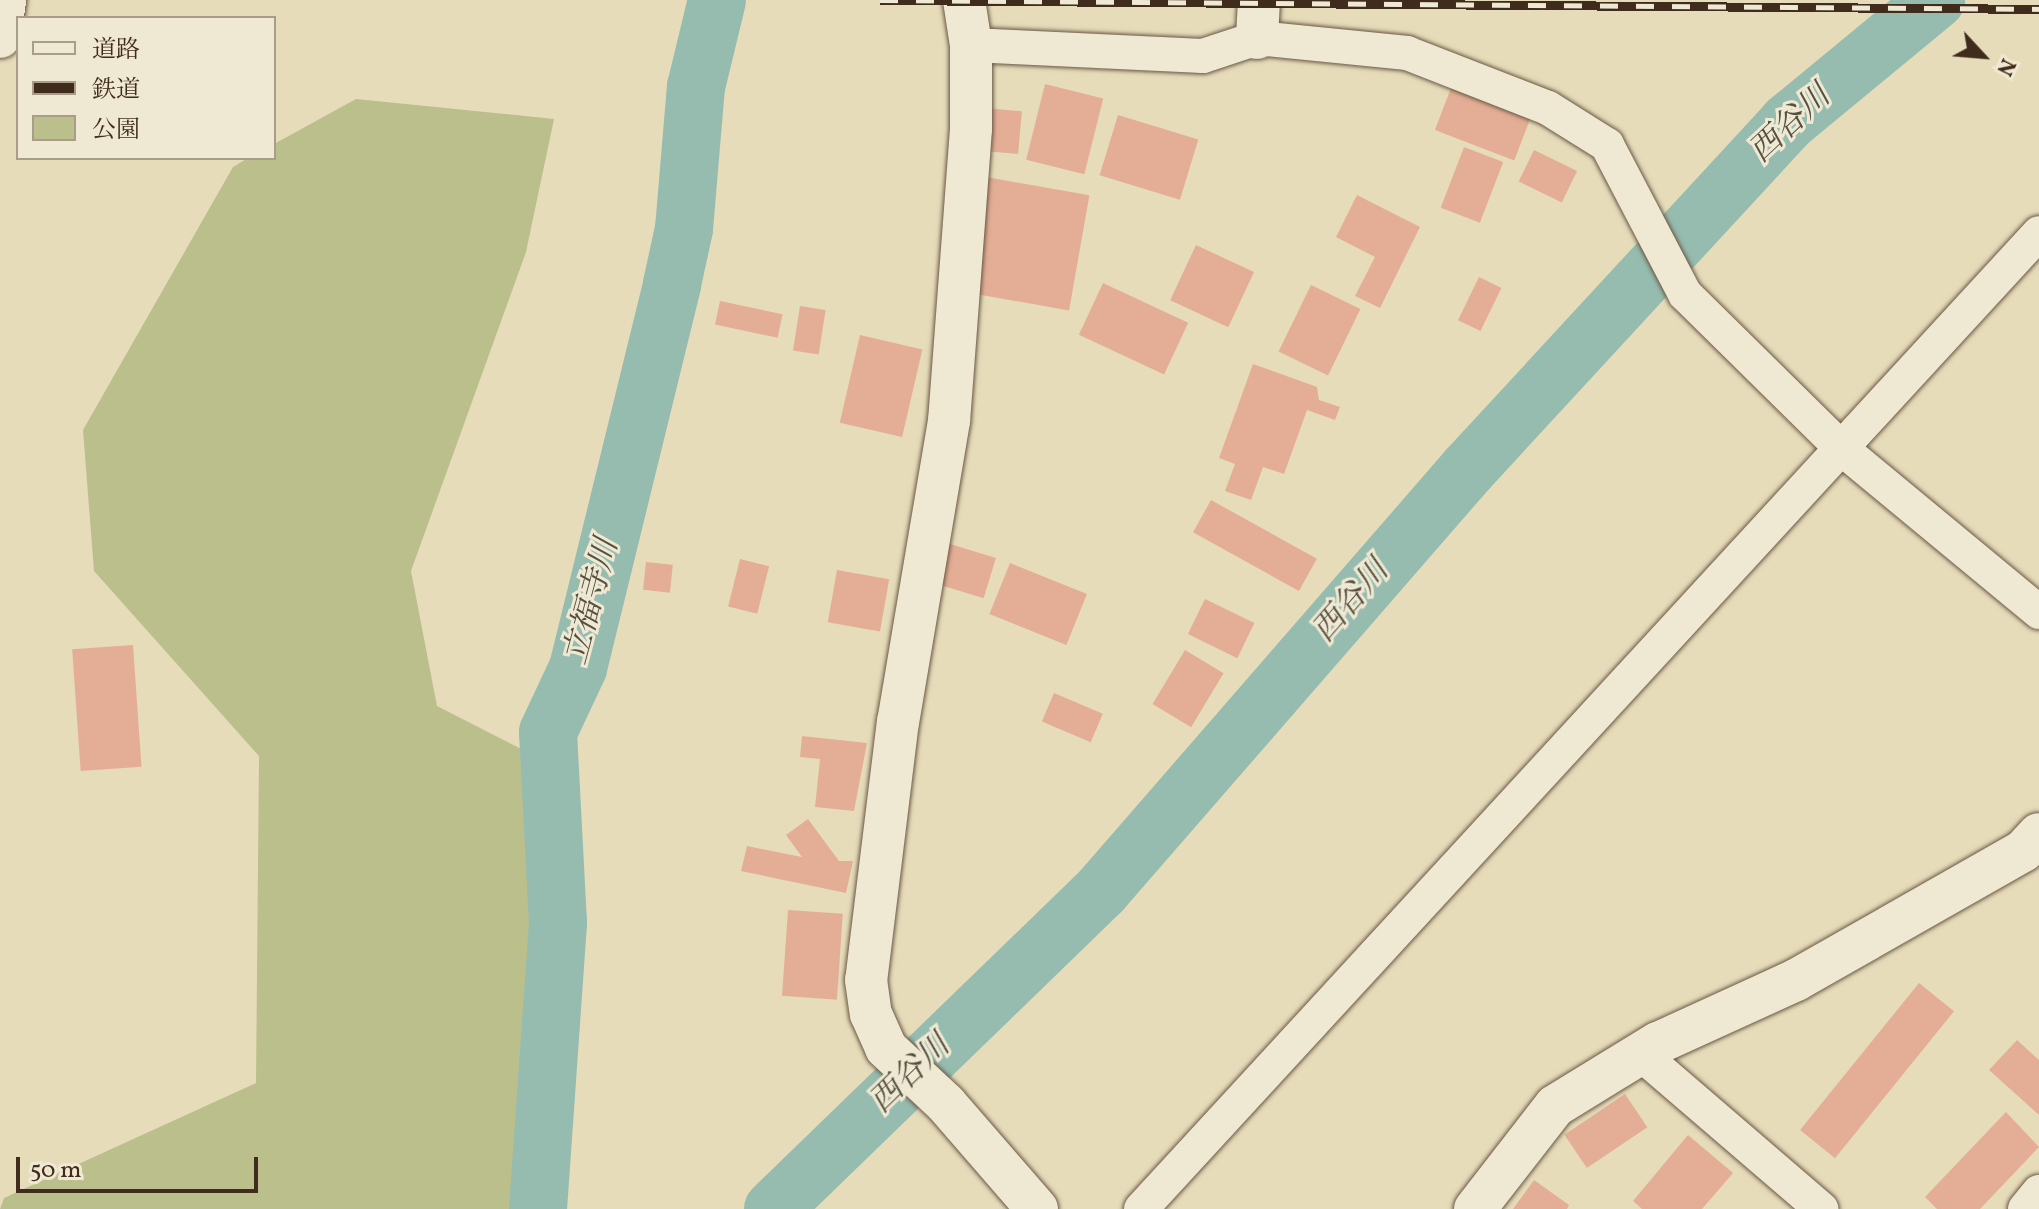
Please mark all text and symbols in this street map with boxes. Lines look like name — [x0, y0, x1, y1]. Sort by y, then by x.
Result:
legend — [16, 16, 276, 160]
north arrow — [1943, 16, 2023, 96]
text: 道路 — [92, 34, 140, 68]
text: N — [1988, 53, 2022, 81]
text: 鉄道 — [92, 74, 140, 108]
water label: 西谷川 — [1743, 78, 1839, 172]
text: 公園 — [92, 114, 140, 148]
water label: 立福寺川 — [558, 535, 628, 669]
water label: 西谷川 — [1306, 553, 1398, 651]
water label: 西谷川 — [863, 1028, 959, 1122]
scale bar — [20, 1141, 262, 1191]
text: 50 m — [30, 1154, 82, 1188]

